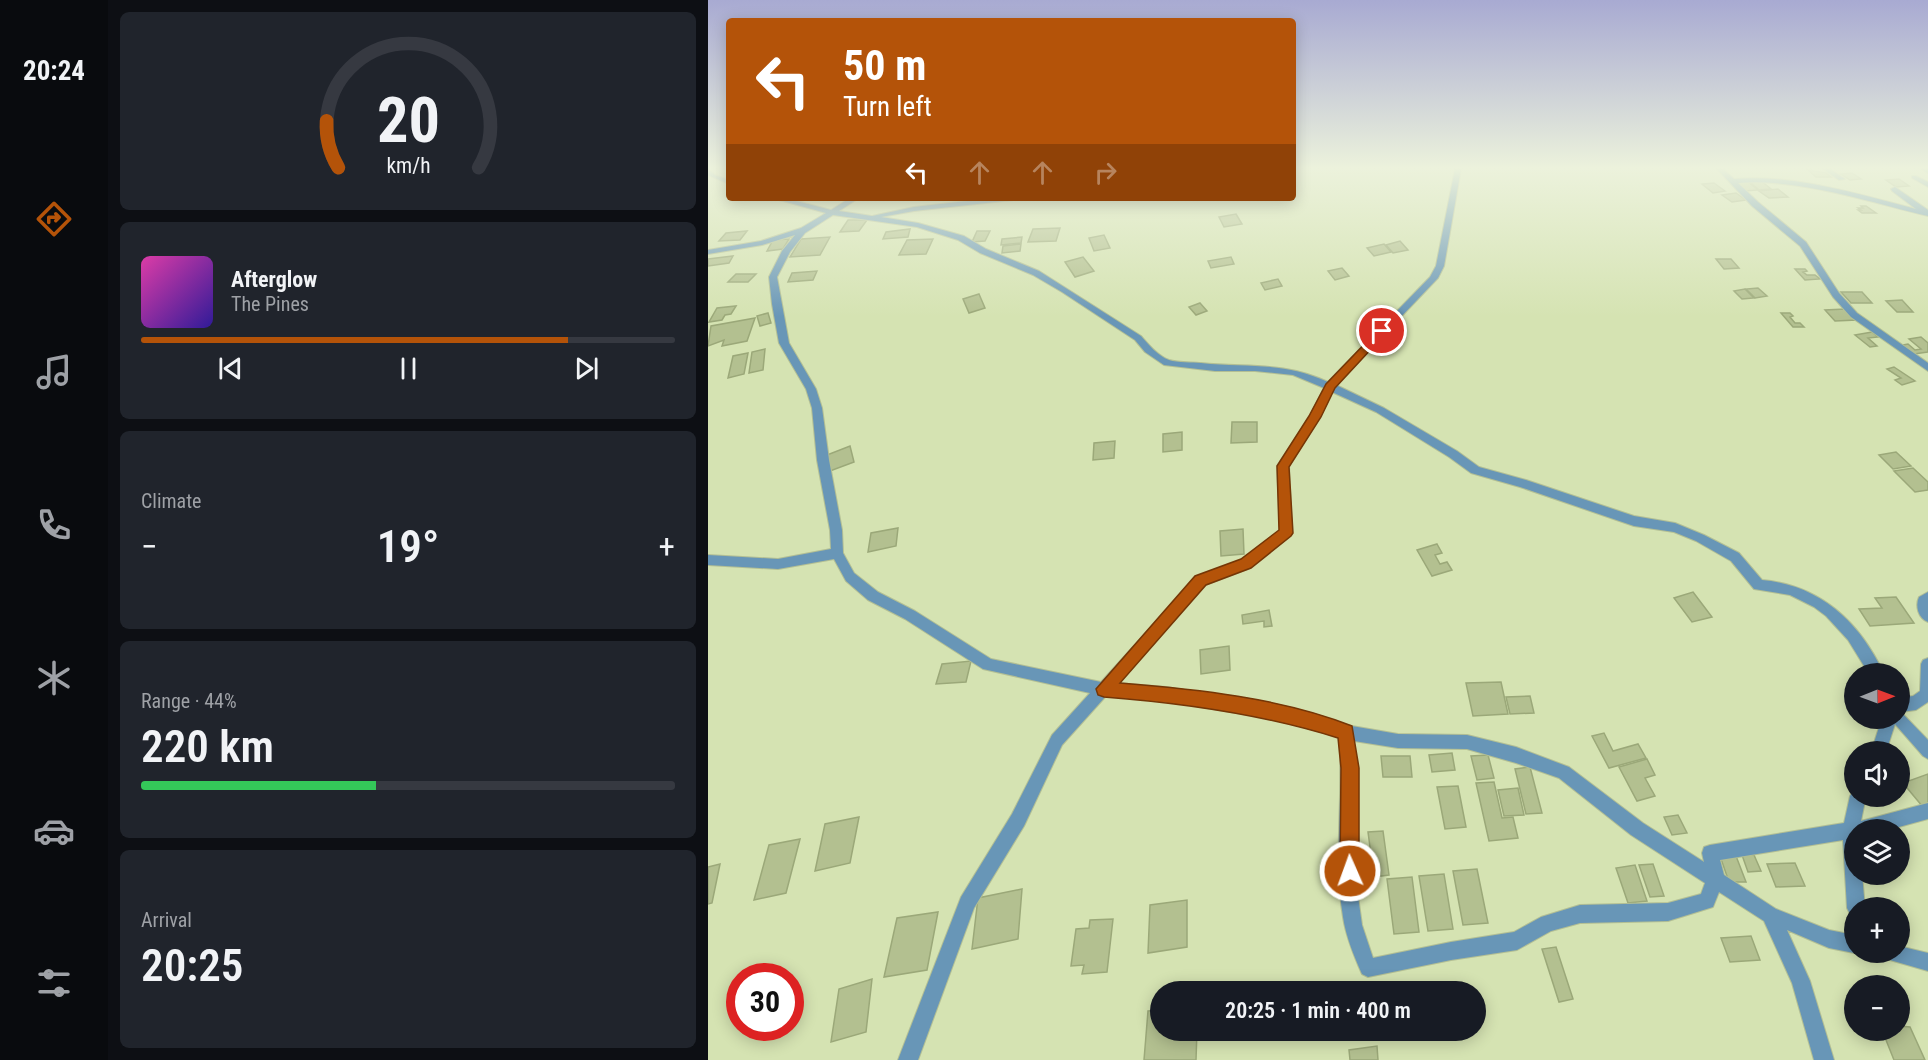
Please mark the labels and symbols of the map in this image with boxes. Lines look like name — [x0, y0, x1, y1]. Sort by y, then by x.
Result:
pin — [1356, 305, 1407, 356]
north arrow — [1844, 663, 1910, 729]
position arrow — [1318, 839, 1382, 903]
speed limit sign: 30 — [726, 963, 804, 1041]

